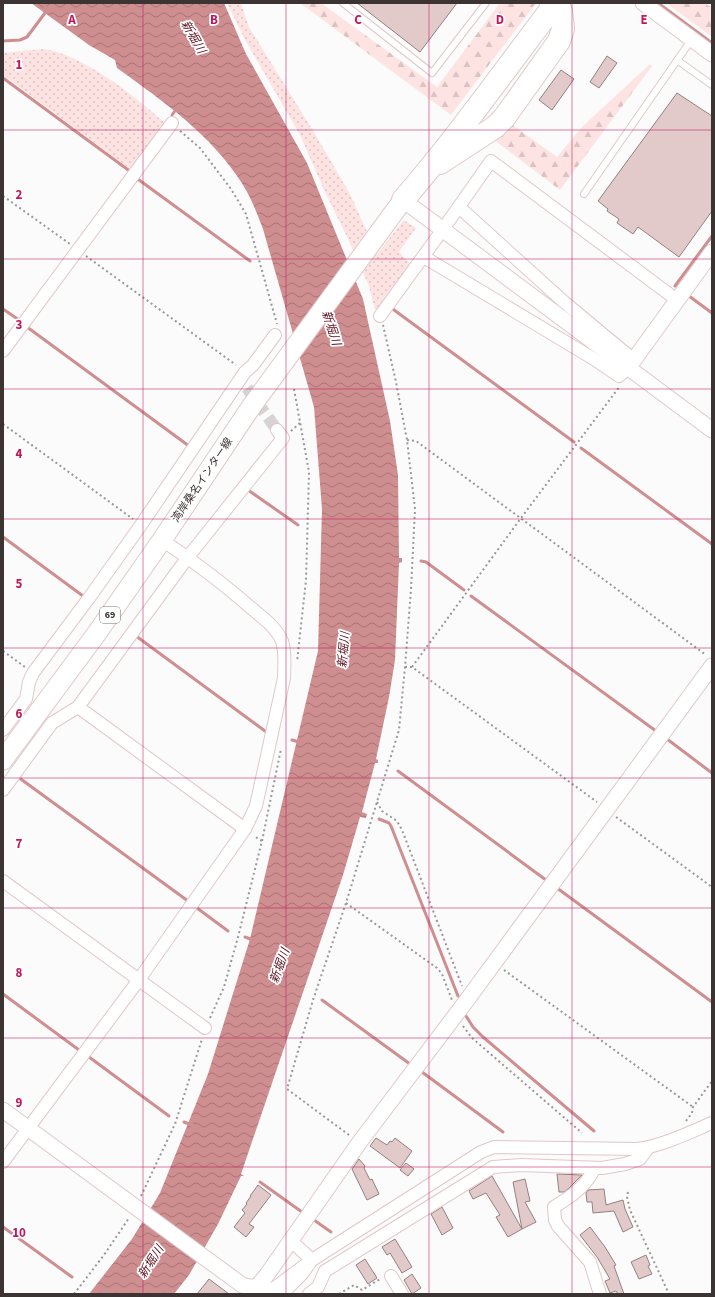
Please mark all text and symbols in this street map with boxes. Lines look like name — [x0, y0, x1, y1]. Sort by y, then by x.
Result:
text: A — [67, 11, 76, 29]
text: B — [210, 11, 218, 29]
text: C — [354, 11, 362, 29]
text: D — [496, 11, 504, 29]
text: E — [640, 11, 648, 29]
water label: 新堀川 — [177, 17, 210, 59]
text: 1 — [16, 56, 23, 74]
text: 2 — [16, 186, 23, 204]
water label: 新堀川 — [317, 308, 345, 350]
text: 3 — [16, 316, 23, 334]
street label: 湾岸桑名インター線 — [168, 435, 236, 525]
text: 4 — [16, 445, 23, 463]
text: 5 — [16, 575, 23, 593]
road number: 69 — [100, 607, 120, 623]
water label: 新堀川 — [334, 629, 354, 669]
text: 6 — [16, 705, 23, 723]
text: 7 — [16, 835, 23, 853]
water label: 新堀川 — [266, 944, 295, 986]
text: 8 — [16, 964, 23, 982]
text: 9 — [16, 1094, 23, 1112]
text: 10 — [12, 1224, 26, 1242]
water label: 新堀川 — [134, 1241, 169, 1282]

